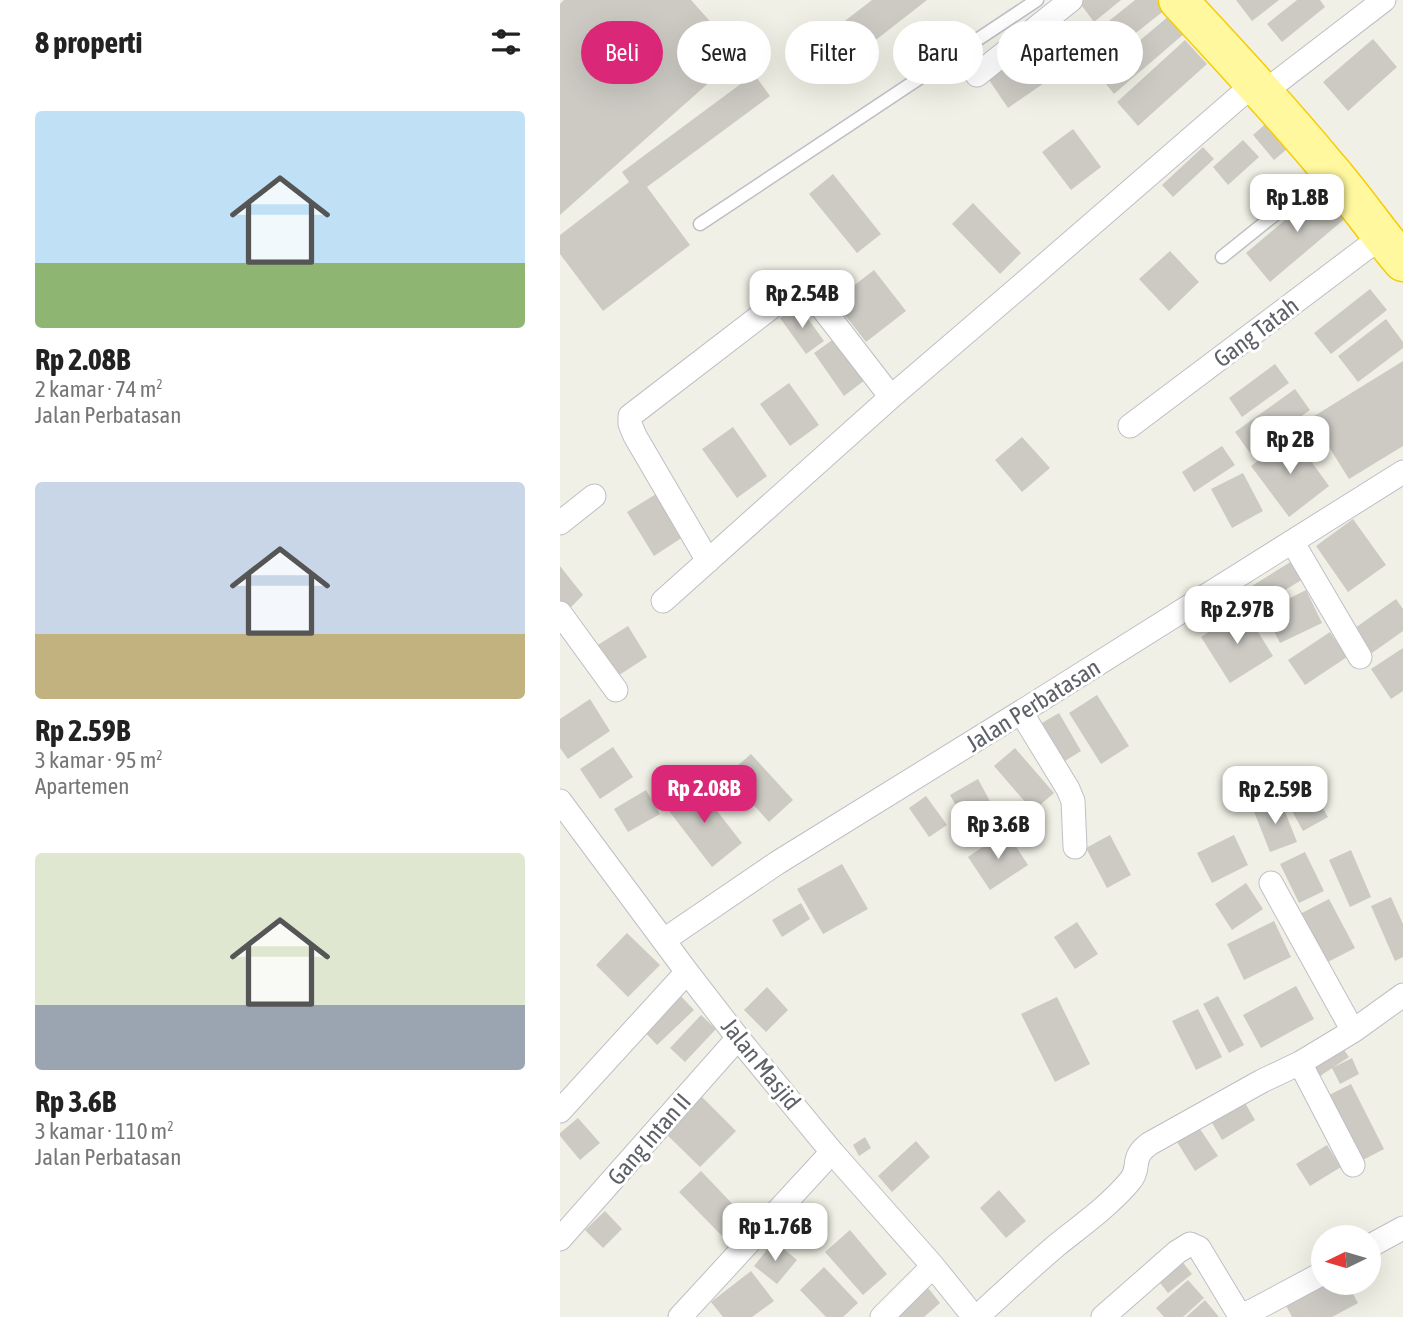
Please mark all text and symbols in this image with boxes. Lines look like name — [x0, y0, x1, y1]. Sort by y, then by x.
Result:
chip: Beli — [581, 21, 663, 84]
chip: Sewa — [677, 21, 771, 84]
chip: Filter — [785, 21, 879, 84]
chip: Baru — [893, 21, 983, 84]
chip: Apartemen — [997, 21, 1143, 84]
icon: filters — [487, 23, 525, 61]
text: 8 properti — [35, 25, 142, 59]
icon: home — [217, 157, 343, 283]
pin: Rp 1.8B — [1232, 174, 1362, 234]
text: Rp 1.8B — [1266, 184, 1328, 210]
pin: Rp 2.54B — [730, 270, 874, 330]
text: Rp 2.54B — [766, 280, 838, 306]
street label: Gang Tatah — [1208, 291, 1304, 373]
text: Rp 2.08B — [35, 342, 130, 376]
text: 2 kamar · 74 m² — [35, 376, 163, 402]
text: Jalan Perbatasan — [35, 402, 181, 428]
pin: Rp 2B — [1241, 416, 1339, 476]
text: Rp 2B — [1266, 426, 1314, 452]
icon: home — [217, 528, 343, 654]
pin: Rp 2.97B — [1165, 586, 1309, 646]
text: Rp 2.97B — [1201, 596, 1273, 622]
street label: Jalan Perbatasan — [961, 653, 1105, 757]
text: Rp 2.59B — [35, 713, 130, 747]
text: 3 kamar · 95 m² — [35, 747, 163, 773]
pin: Rp 2.08B — [632, 766, 776, 825]
pin: Rp 2.59B — [1203, 766, 1347, 826]
text: Apartemen — [35, 773, 129, 799]
text: Rp 2.08B — [668, 775, 740, 801]
text: Rp 2.59B — [1239, 776, 1311, 802]
pin: Rp 3.6B — [933, 802, 1063, 861]
text: Rp 3.6B — [967, 811, 1029, 837]
icon: home — [217, 899, 343, 1025]
street label: Jalan Masjid — [716, 1013, 806, 1115]
text: Rp 3.6B — [35, 1084, 116, 1118]
street label: Gang Intan II — [602, 1088, 696, 1190]
text: 3 kamar · 110 m² — [35, 1118, 174, 1144]
text: Jalan Perbatasan — [35, 1144, 181, 1170]
pin: Rp 1.76B — [703, 1204, 847, 1263]
text: Rp 1.76B — [739, 1213, 811, 1239]
north arrow — [1311, 1225, 1381, 1295]
map controls — [1311, 1225, 1381, 1295]

